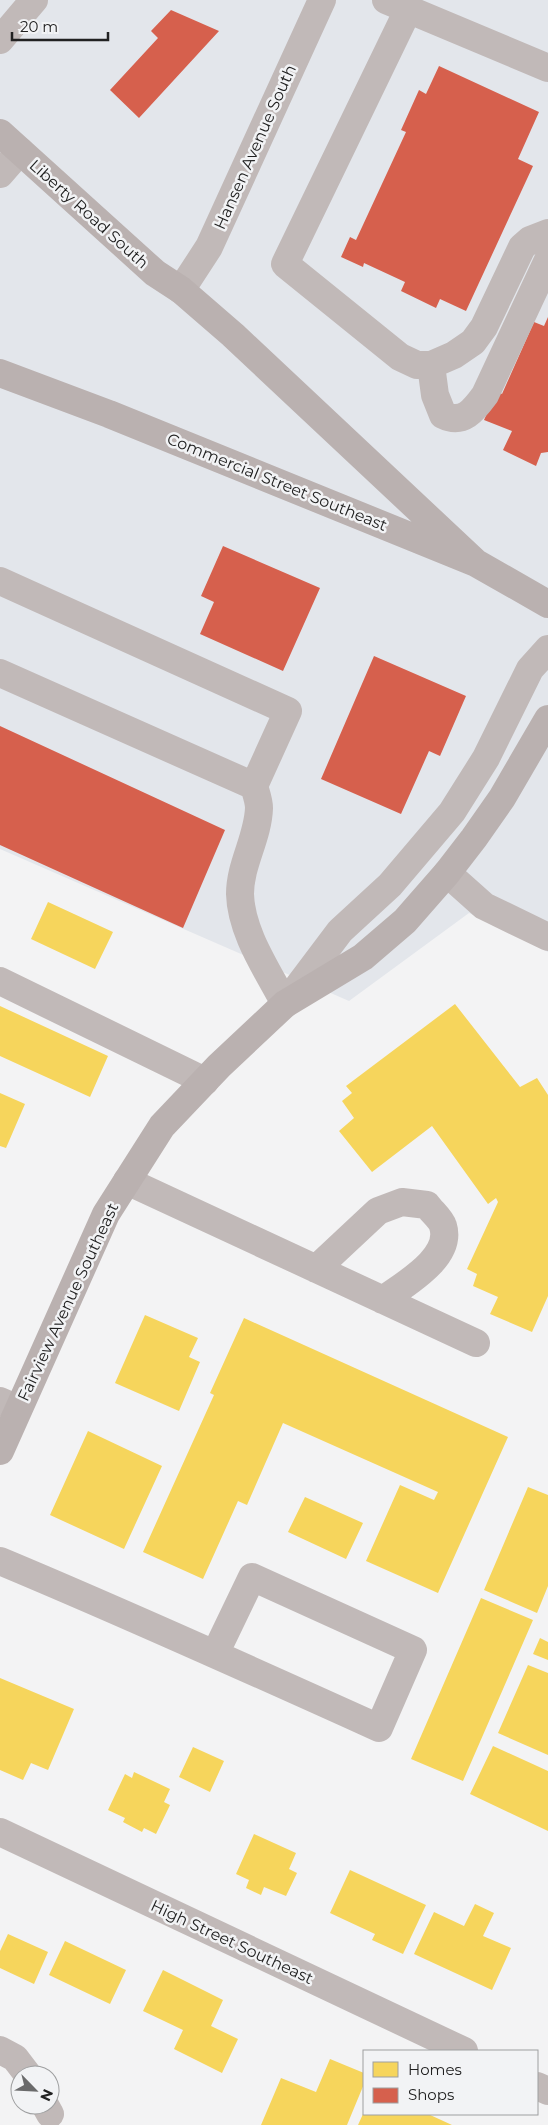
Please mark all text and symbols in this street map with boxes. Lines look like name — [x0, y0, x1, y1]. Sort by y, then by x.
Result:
scale bar — [12, 10, 109, 42]
text: 20 m — [20, 17, 58, 36]
street label: Hansen Avenue South — [210, 62, 300, 232]
street label: Liberty Road South — [26, 156, 152, 272]
street label: Commercial Street Southeast — [164, 429, 390, 535]
street label: Fairview Avenue Southeast — [14, 1199, 123, 1404]
street label: High Street Southeast — [148, 1896, 317, 1988]
legend — [363, 2050, 538, 2115]
text: Homes — [408, 2060, 462, 2079]
north arrow — [10, 2065, 60, 2115]
text: Shops — [408, 2085, 454, 2104]
text: N — [36, 2086, 57, 2104]

